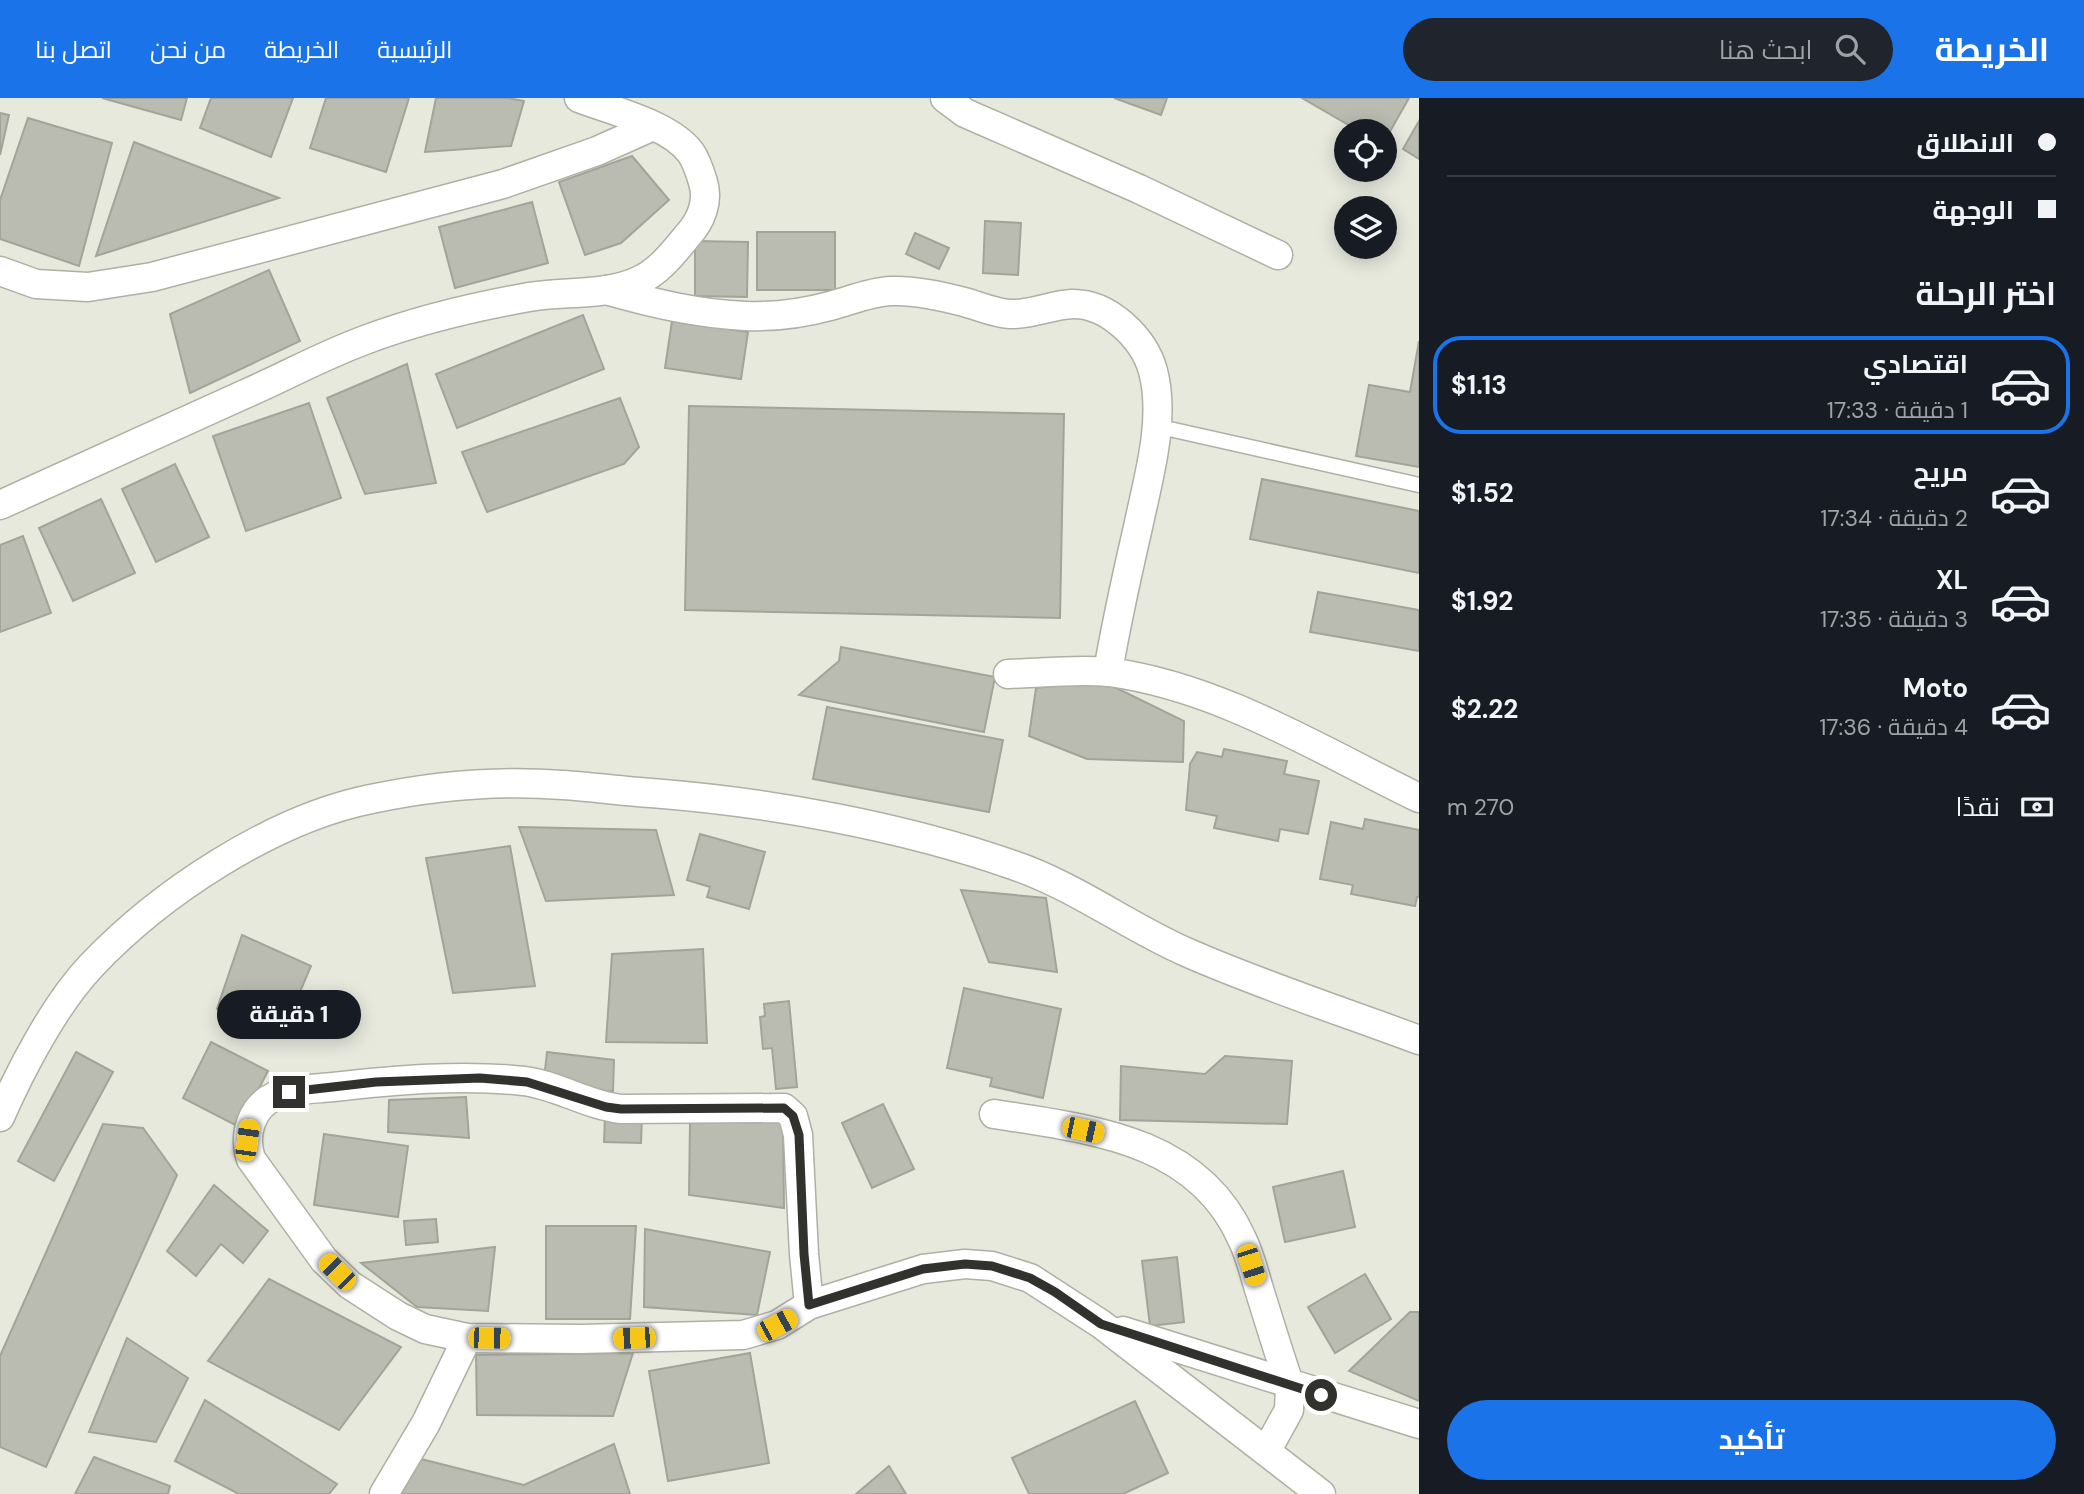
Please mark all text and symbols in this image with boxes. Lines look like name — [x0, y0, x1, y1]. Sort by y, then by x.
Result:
search box — [1403, 18, 1893, 81]
text: الخريطة — [1935, 28, 2049, 71]
icon: search — [1831, 30, 1869, 68]
text: ابحث هنا — [1719, 33, 1813, 67]
text: اتصل بنا — [35, 34, 112, 65]
text: من نحن — [150, 34, 226, 65]
text: الخريطة — [264, 34, 339, 65]
text: الرئيسية — [377, 34, 452, 65]
map controls — [1334, 119, 1397, 259]
button: locate — [1334, 119, 1397, 182]
text: الانطلاق — [1916, 126, 2014, 160]
text: الوجهة — [1933, 193, 2014, 227]
button: layers — [1334, 196, 1397, 259]
text: اختر الرحلة — [1915, 273, 2056, 315]
text: اقتصادي — [1863, 347, 1968, 381]
icon: car — [1989, 354, 2052, 417]
text: $1.13 — [1451, 368, 1507, 402]
text: 1 دقيقة · 17:33 — [1827, 395, 1968, 425]
text: مريح — [1913, 455, 1968, 489]
icon: car — [1989, 462, 2052, 525]
text: $1.52 — [1451, 476, 1514, 510]
text: 2 دقيقة · 17:34 — [1820, 503, 1968, 533]
text: XL — [1936, 563, 1968, 597]
icon: car — [1989, 570, 2052, 633]
text: $1.92 — [1451, 584, 1513, 618]
text: 3 دقيقة · 17:35 — [1820, 604, 1968, 634]
text: Moto — [1903, 671, 1968, 705]
icon: car — [1989, 678, 2052, 741]
text: $2.22 — [1451, 692, 1518, 726]
text: 4 دقيقة · 17:36 — [1819, 712, 1968, 742]
icon: cash — [2018, 788, 2056, 826]
text: نقدًا — [1956, 790, 2000, 824]
text: 270 m — [1447, 792, 1514, 822]
callout: 1 دقيقة — [217, 990, 361, 1040]
text: 1 دقيقة — [250, 999, 328, 1029]
route end — [273, 1076, 305, 1108]
car — [1061, 1115, 1106, 1145]
car — [234, 1118, 261, 1162]
car — [1235, 1242, 1268, 1288]
car — [315, 1250, 360, 1294]
car — [754, 1306, 801, 1344]
car — [468, 1327, 511, 1349]
car — [613, 1327, 656, 1349]
route start — [1305, 1379, 1337, 1411]
button: تأكيد — [1447, 1400, 2056, 1480]

